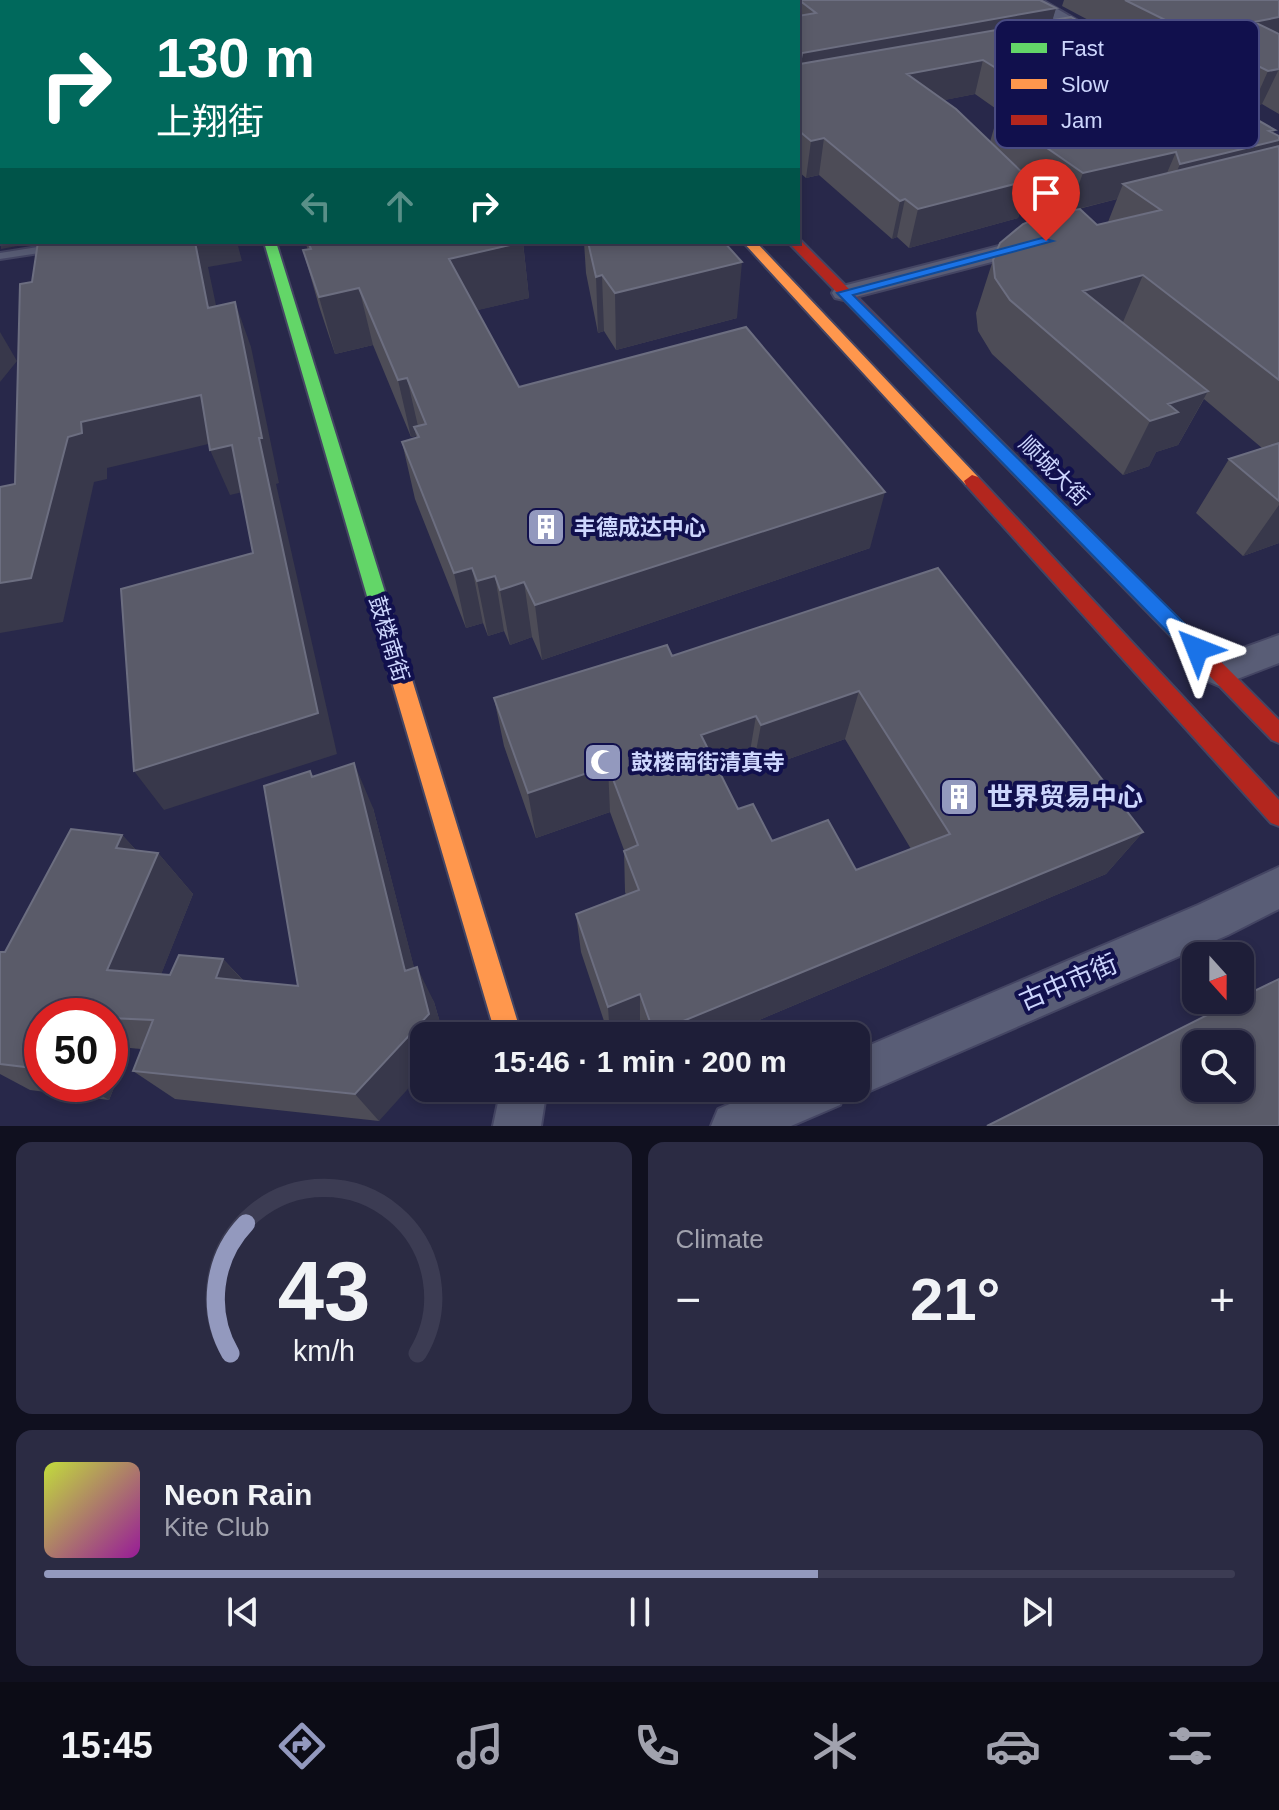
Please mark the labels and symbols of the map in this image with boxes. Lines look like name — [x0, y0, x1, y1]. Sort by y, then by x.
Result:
legend — [995, 20, 1259, 148]
text: Fast — [1061, 36, 1104, 61]
text: Slow — [1061, 72, 1109, 97]
text: Jam — [1061, 108, 1103, 133]
pin — [1012, 159, 1080, 241]
street label: 顺城大街 — [1014, 431, 1094, 511]
building icon: 丰德成达中心 — [525, 506, 567, 548]
place label: 丰德成达中心 — [574, 515, 706, 540]
street label: 鼓楼南街 — [364, 593, 414, 685]
position arrow — [1155, 607, 1239, 691]
mosque icon: 鼓楼南街清真寺 — [582, 741, 624, 783]
place label: 鼓楼南街清真寺 — [631, 750, 785, 775]
building icon: 世界贸易中心 — [938, 776, 980, 818]
place label: 世界贸易中心 — [987, 782, 1143, 812]
north arrow — [1182, 942, 1254, 1014]
street label: 古中市街 — [1014, 948, 1122, 1016]
speed limit sign: 50 — [24, 998, 128, 1102]

